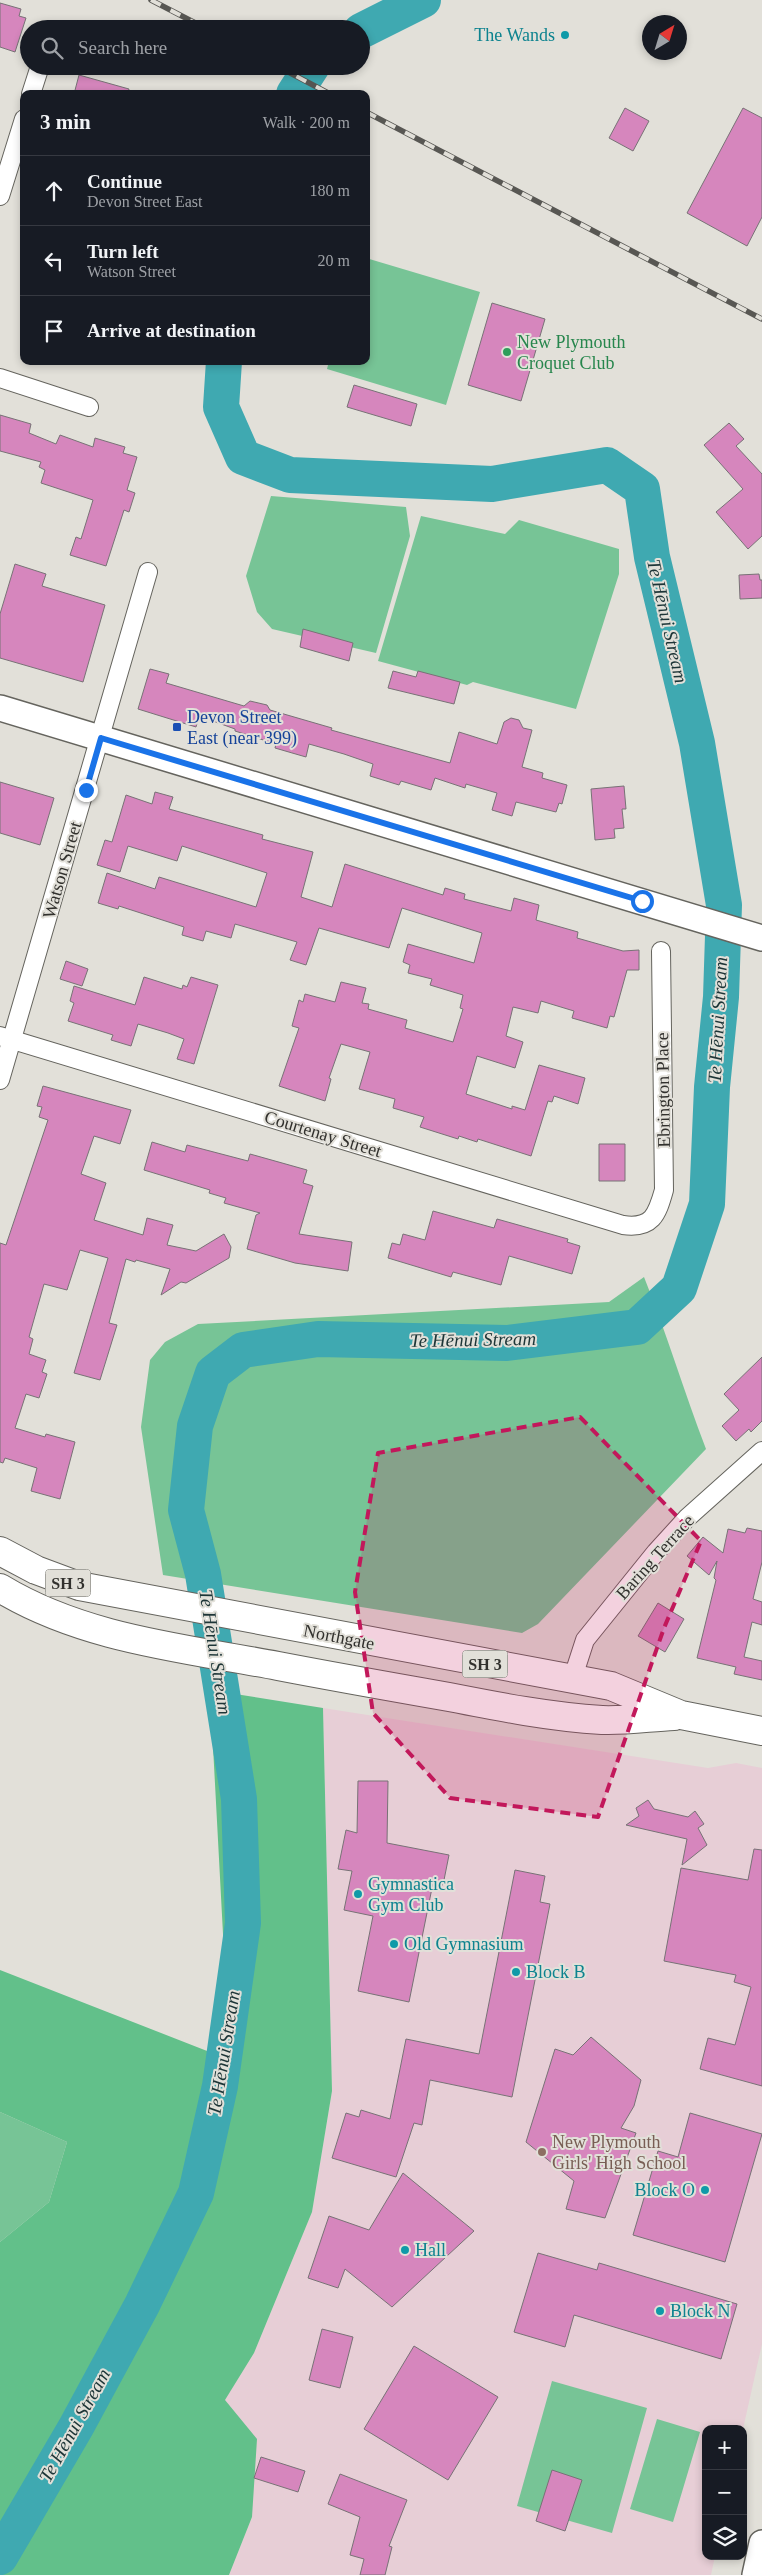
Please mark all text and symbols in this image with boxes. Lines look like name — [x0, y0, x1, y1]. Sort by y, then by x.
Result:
north arrow — [642, 15, 687, 60]
search box — [20, 20, 370, 75]
place label: The Wands — [474, 25, 555, 45]
marker: The Wands — [559, 29, 571, 41]
icon: search — [38, 34, 66, 62]
text: Search here — [78, 37, 167, 58]
text: 3 min — [40, 110, 91, 134]
text: Walk · 200 m — [263, 114, 350, 131]
text: Continue — [87, 171, 162, 192]
icon: ahead — [40, 177, 68, 205]
text: 180 m — [310, 182, 350, 199]
text: Devon Street East — [87, 193, 203, 210]
text: Turn left — [87, 241, 159, 262]
icon: left — [40, 247, 68, 275]
text: 20 m — [318, 252, 350, 269]
text: Watson Street — [87, 263, 176, 280]
icon: arrive — [40, 317, 68, 345]
text: Arrive at destination — [87, 320, 256, 341]
place label: New Plymouth Croquet Club — [517, 332, 626, 373]
marker: New Plymouth Croquet Club — [501, 346, 513, 358]
water label: Te Hēnui Stream — [643, 557, 692, 685]
place label: Devon Street East (near 399) — [187, 707, 297, 749]
marker: Devon Street East (near 399) — [171, 721, 183, 733]
route end — [75, 779, 98, 802]
street label: Watson Street — [39, 819, 85, 921]
route start — [631, 890, 654, 913]
water label: Te Hēnui Stream — [704, 956, 731, 1084]
street label: Ebrington Place — [652, 1032, 674, 1148]
street label: Courtenay Street — [262, 1107, 384, 1161]
water label: Te Hēnui Stream — [410, 1328, 536, 1351]
street label: Baring Terrace — [612, 1511, 698, 1603]
road number: SH 3 — [46, 1570, 90, 1596]
water label: Te Hēnui Stream — [195, 1588, 236, 1716]
street label: Northgate — [302, 1620, 376, 1654]
road number: SH 3 — [462, 1650, 508, 1678]
place label: Gymnastica Gym Club — [368, 1874, 454, 1915]
marker: Gymnastica Gym Club — [352, 1888, 364, 1900]
place label: Old Gymnasium — [404, 1934, 524, 1954]
marker: Old Gymnasium — [388, 1938, 400, 1950]
place label: Block B — [526, 1962, 586, 1982]
marker: Block B — [510, 1966, 522, 1978]
water label: Te Hēnui Stream — [203, 1989, 244, 2117]
place label: New Plymouth Girls' High School — [552, 2132, 686, 2173]
marker: New Plymouth Girls' High School — [536, 2146, 548, 2158]
place label: Block O — [635, 2180, 695, 2200]
marker: Block O — [699, 2184, 711, 2196]
place label: Hall — [415, 2240, 446, 2260]
marker: Hall — [399, 2244, 411, 2256]
place label: Block N — [670, 2301, 731, 2321]
marker: Block N — [654, 2305, 666, 2317]
water label: Te Hēnui Stream — [35, 2365, 114, 2486]
map controls — [702, 2425, 747, 2560]
button: + — [702, 2425, 747, 2470]
button: − — [702, 2470, 747, 2515]
button: layers — [702, 2515, 747, 2560]

